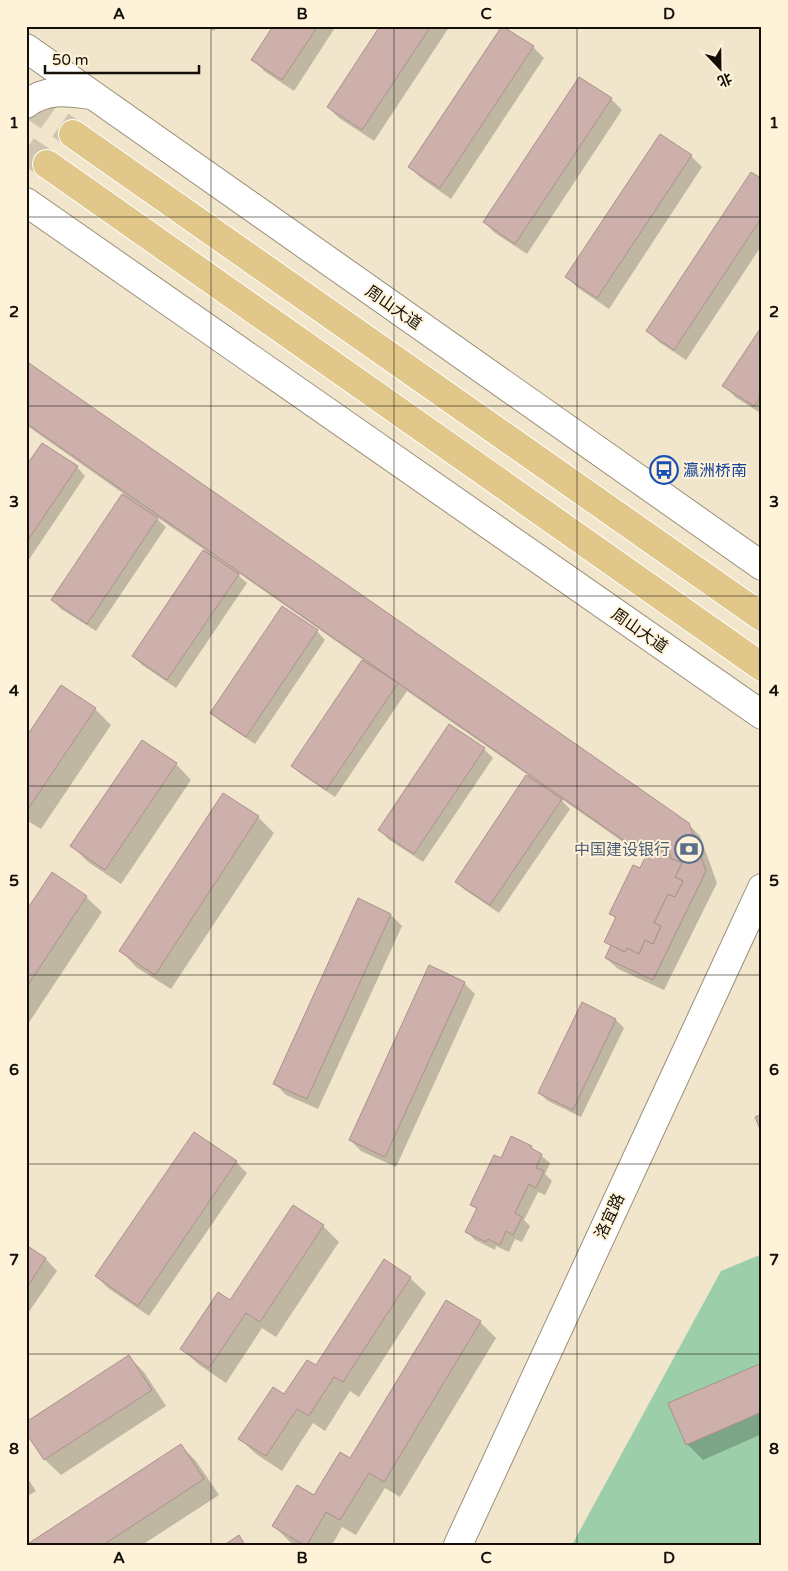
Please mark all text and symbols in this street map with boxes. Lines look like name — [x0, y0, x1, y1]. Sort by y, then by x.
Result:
text: A — [113, 4, 125, 24]
text: B — [296, 4, 308, 24]
text: C — [480, 4, 492, 24]
text: D — [663, 4, 675, 24]
scale bar — [45, 42, 199, 74]
north arrow — [696, 42, 746, 92]
text: 50 m — [52, 51, 89, 69]
text: 北 — [715, 69, 734, 90]
text: 1 — [9, 113, 19, 133]
text: 1 — [769, 113, 779, 133]
street label: 周山大道 — [361, 281, 425, 334]
text: 2 — [9, 302, 19, 322]
text: 2 — [769, 302, 779, 322]
bus stop icon: 瀛洲桥南 — [649, 455, 679, 485]
place label: 瀛洲桥南 — [683, 461, 747, 481]
text: 3 — [9, 492, 19, 512]
text: 3 — [769, 492, 779, 512]
street label: 周山大道 — [607, 604, 671, 657]
text: 4 — [9, 681, 19, 701]
text: 4 — [769, 681, 779, 701]
bank icon: 中国建设银行 — [674, 834, 704, 864]
place label: 中国建设银行 — [574, 840, 670, 860]
text: 5 — [9, 871, 19, 891]
text: 5 — [769, 871, 779, 891]
text: 6 — [9, 1060, 19, 1080]
text: 6 — [769, 1060, 779, 1080]
street label: 洛宜路 — [591, 1190, 629, 1242]
text: 7 — [9, 1250, 19, 1270]
text: 7 — [769, 1250, 779, 1270]
text: 8 — [9, 1439, 19, 1459]
text: 8 — [769, 1439, 779, 1459]
text: A — [113, 1548, 125, 1568]
text: B — [296, 1548, 308, 1568]
text: C — [480, 1548, 492, 1568]
text: D — [663, 1548, 675, 1568]

